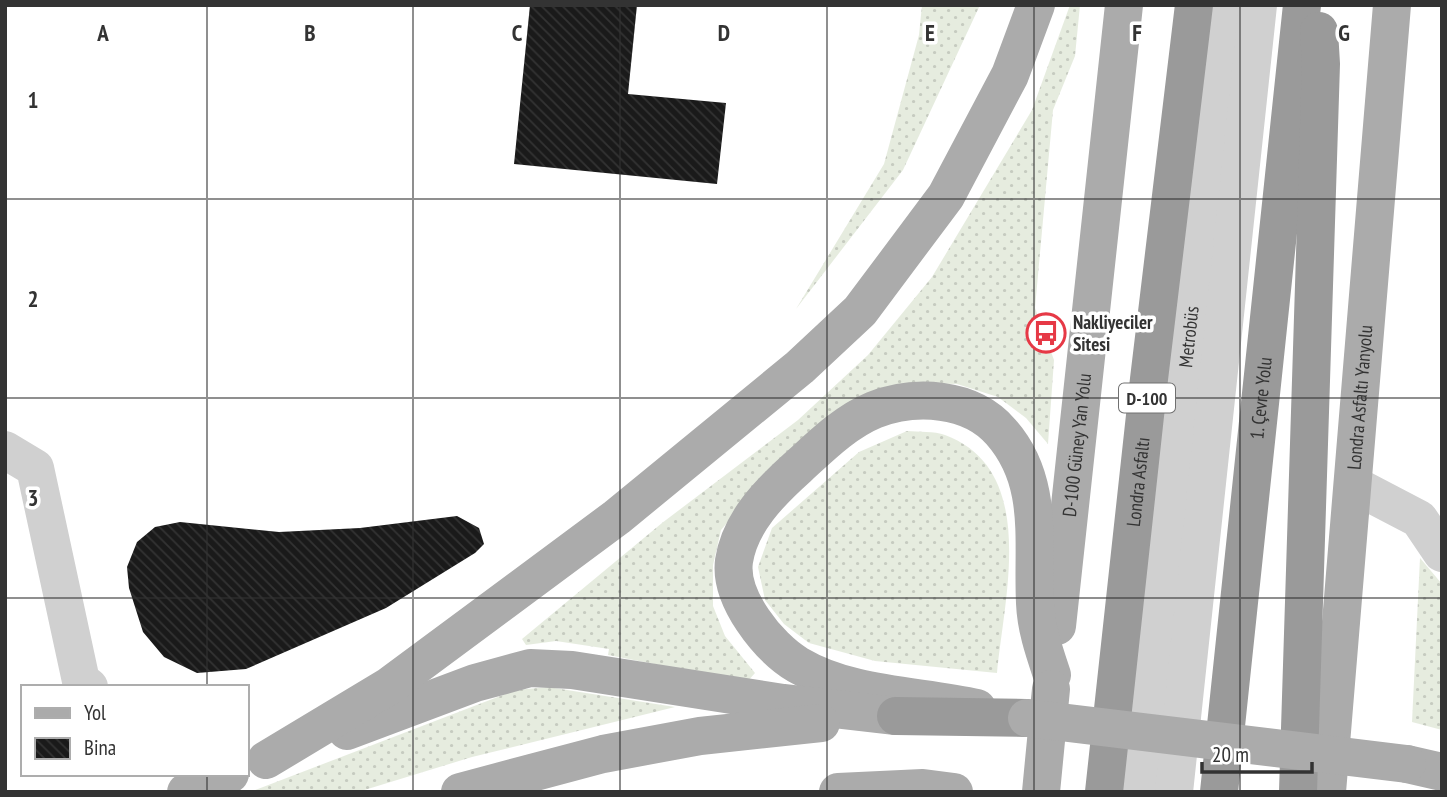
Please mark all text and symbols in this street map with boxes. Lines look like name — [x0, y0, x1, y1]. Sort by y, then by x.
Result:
text: A — [96, 18, 109, 47]
text: B — [304, 18, 316, 47]
text: C — [512, 18, 523, 47]
text: D — [718, 18, 730, 47]
text: E — [925, 18, 935, 47]
text: F — [1132, 18, 1142, 47]
text: G — [1338, 18, 1350, 47]
text: 1 — [28, 85, 39, 114]
text: 2 — [28, 284, 39, 313]
street label: Metrobüs — [1173, 305, 1204, 369]
place label: Nakliyeciler Sitesi — [1073, 310, 1153, 356]
bus stop icon: Nakliyeciler Sitesi — [1025, 312, 1067, 354]
street label: Londra Asfaltı Yanyolu — [1342, 324, 1378, 471]
street label: 1. Çevre Yolu — [1244, 356, 1277, 441]
street label: D-100 Güney Yan Yolu — [1057, 372, 1096, 518]
road number: D-100 — [1119, 384, 1175, 412]
street label: Londra Asfaltı — [1121, 436, 1155, 528]
text: 3 — [28, 483, 39, 512]
legend — [21, 685, 248, 776]
text: Yol — [84, 699, 106, 726]
scale bar — [1202, 730, 1312, 774]
text: Bina — [84, 734, 116, 761]
text: 20 m — [1212, 741, 1249, 768]

